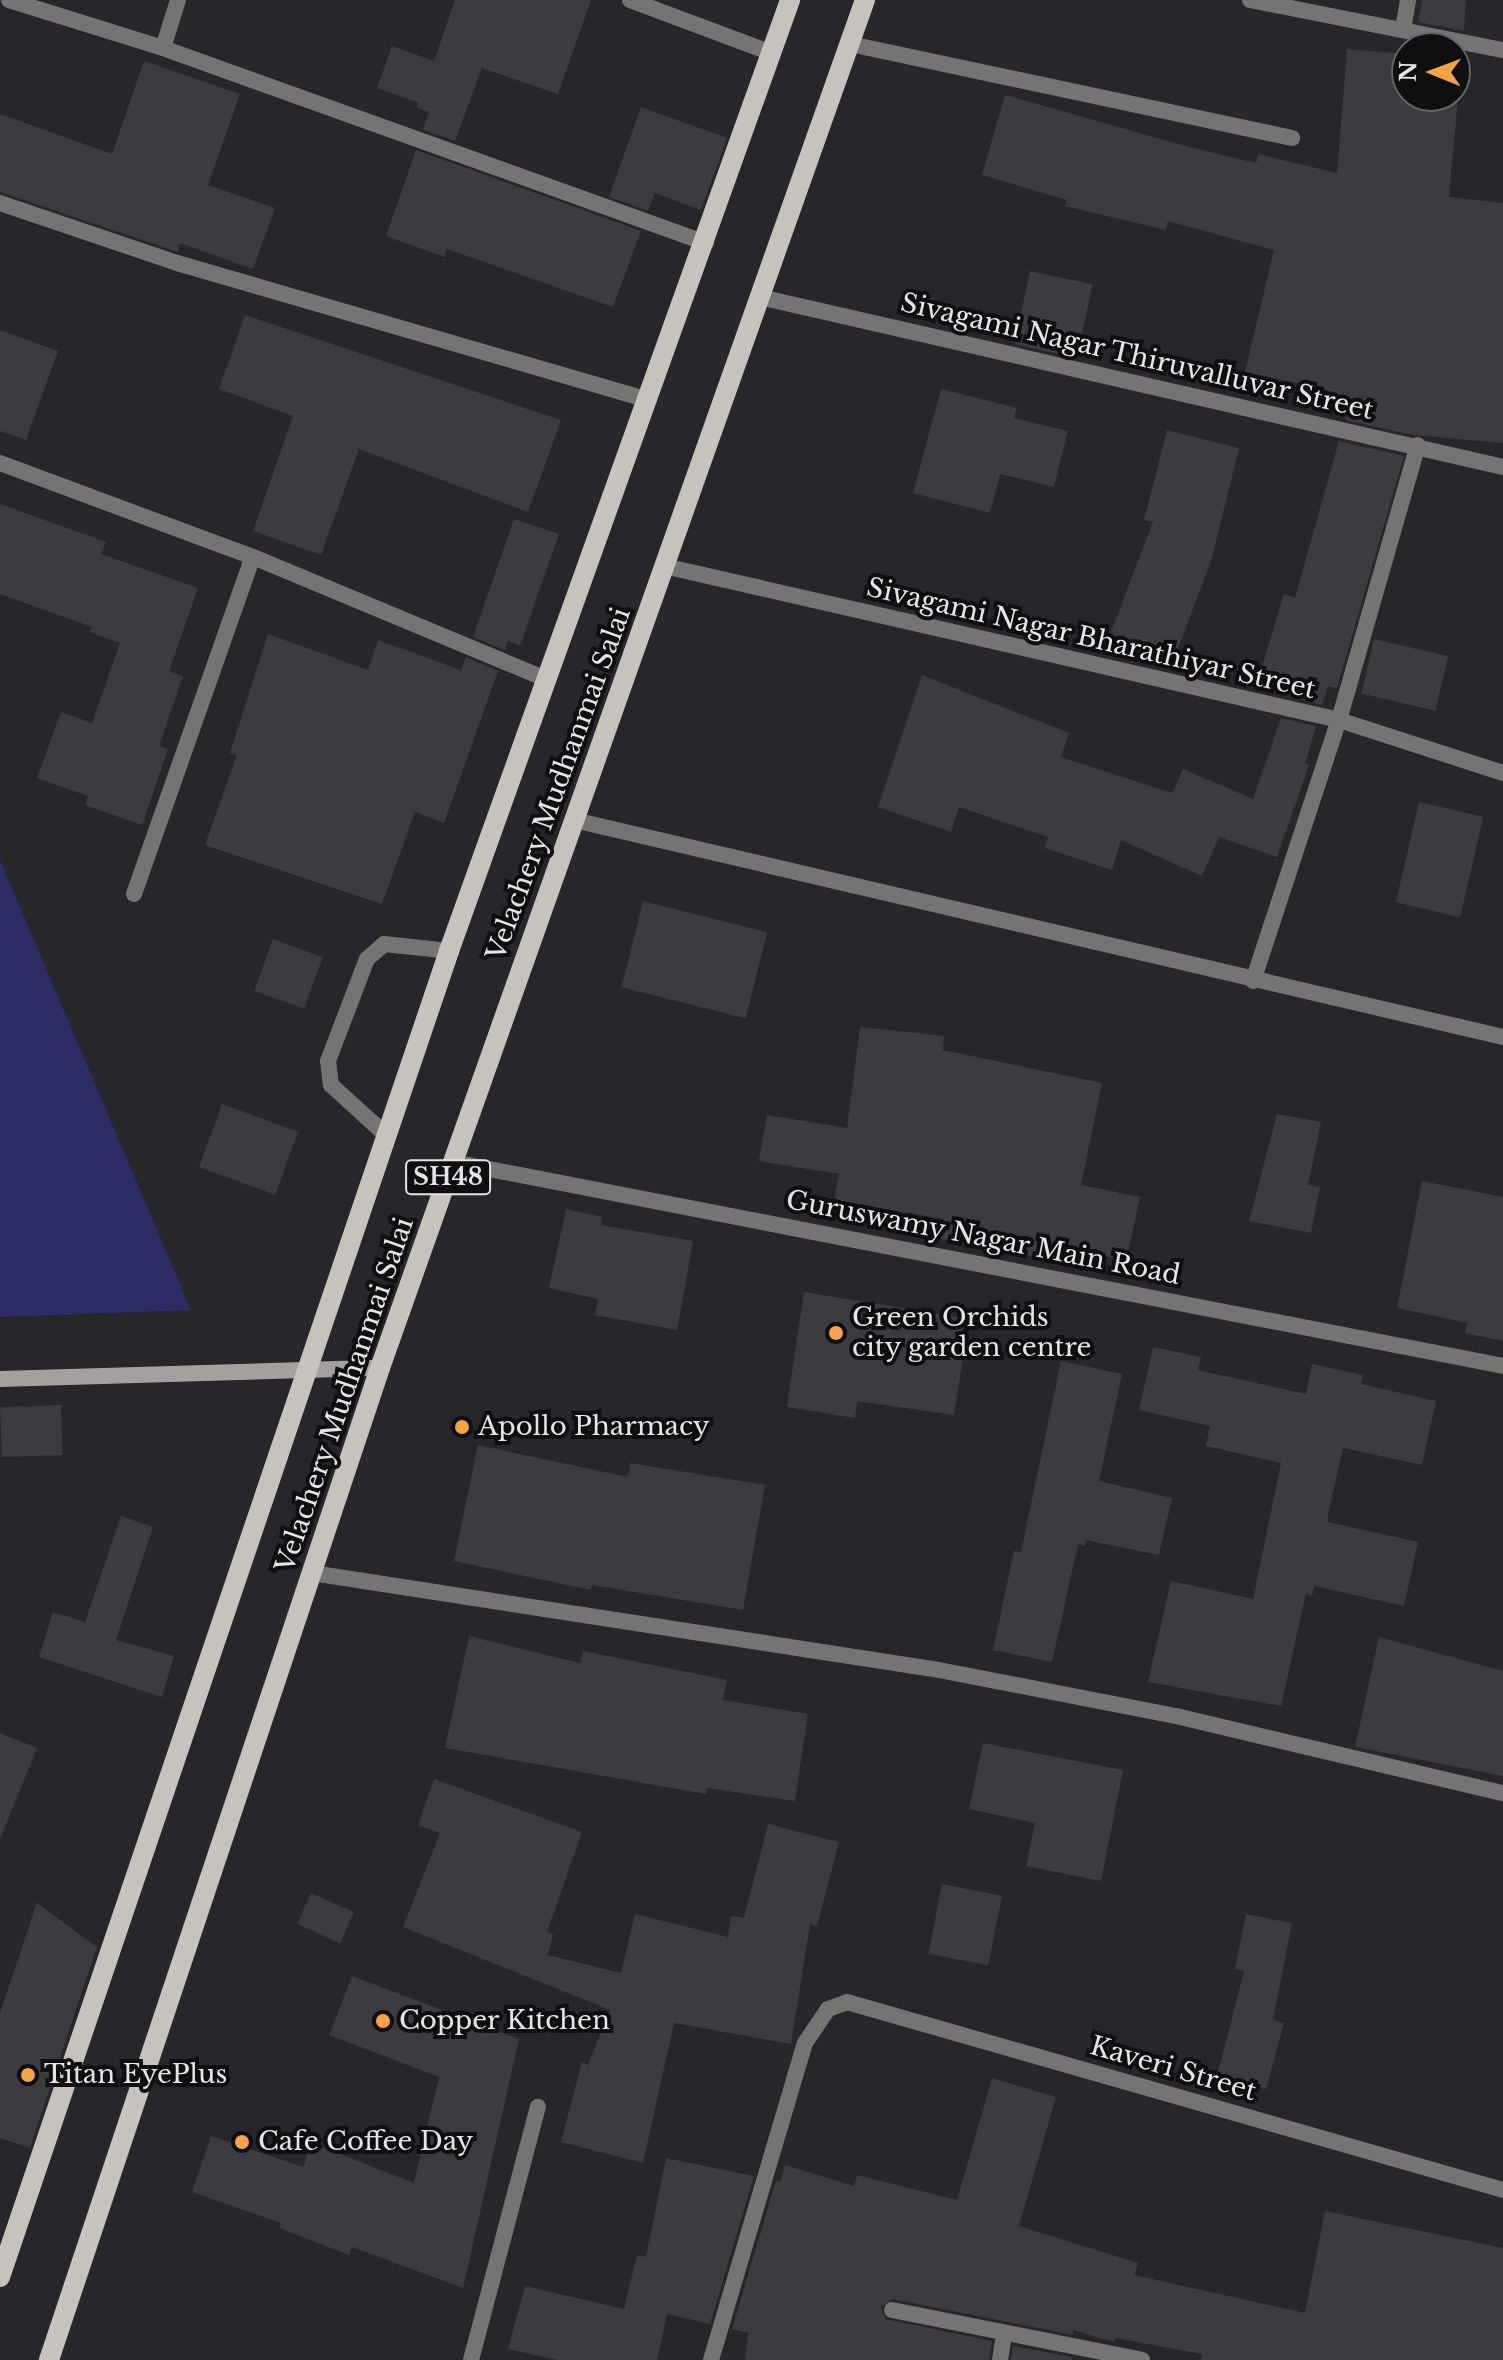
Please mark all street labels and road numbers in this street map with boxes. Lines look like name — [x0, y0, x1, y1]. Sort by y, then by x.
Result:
street label: Sivagami Nagar Thiruvalluvar Street — [897, 287, 1377, 427]
street label: Sivagami Nagar Bharathiyar Street — [863, 572, 1319, 706]
street label: Velachery Mudhanmai Salai — [480, 603, 638, 965]
road number: SH48 — [404, 1157, 492, 1197]
street label: Guruswamy Nagar Main Road — [783, 1184, 1183, 1292]
street label: Velachery Mudhanmai Salai — [269, 1213, 421, 1577]
street label: Kaveri Street — [1086, 2030, 1260, 2108]

